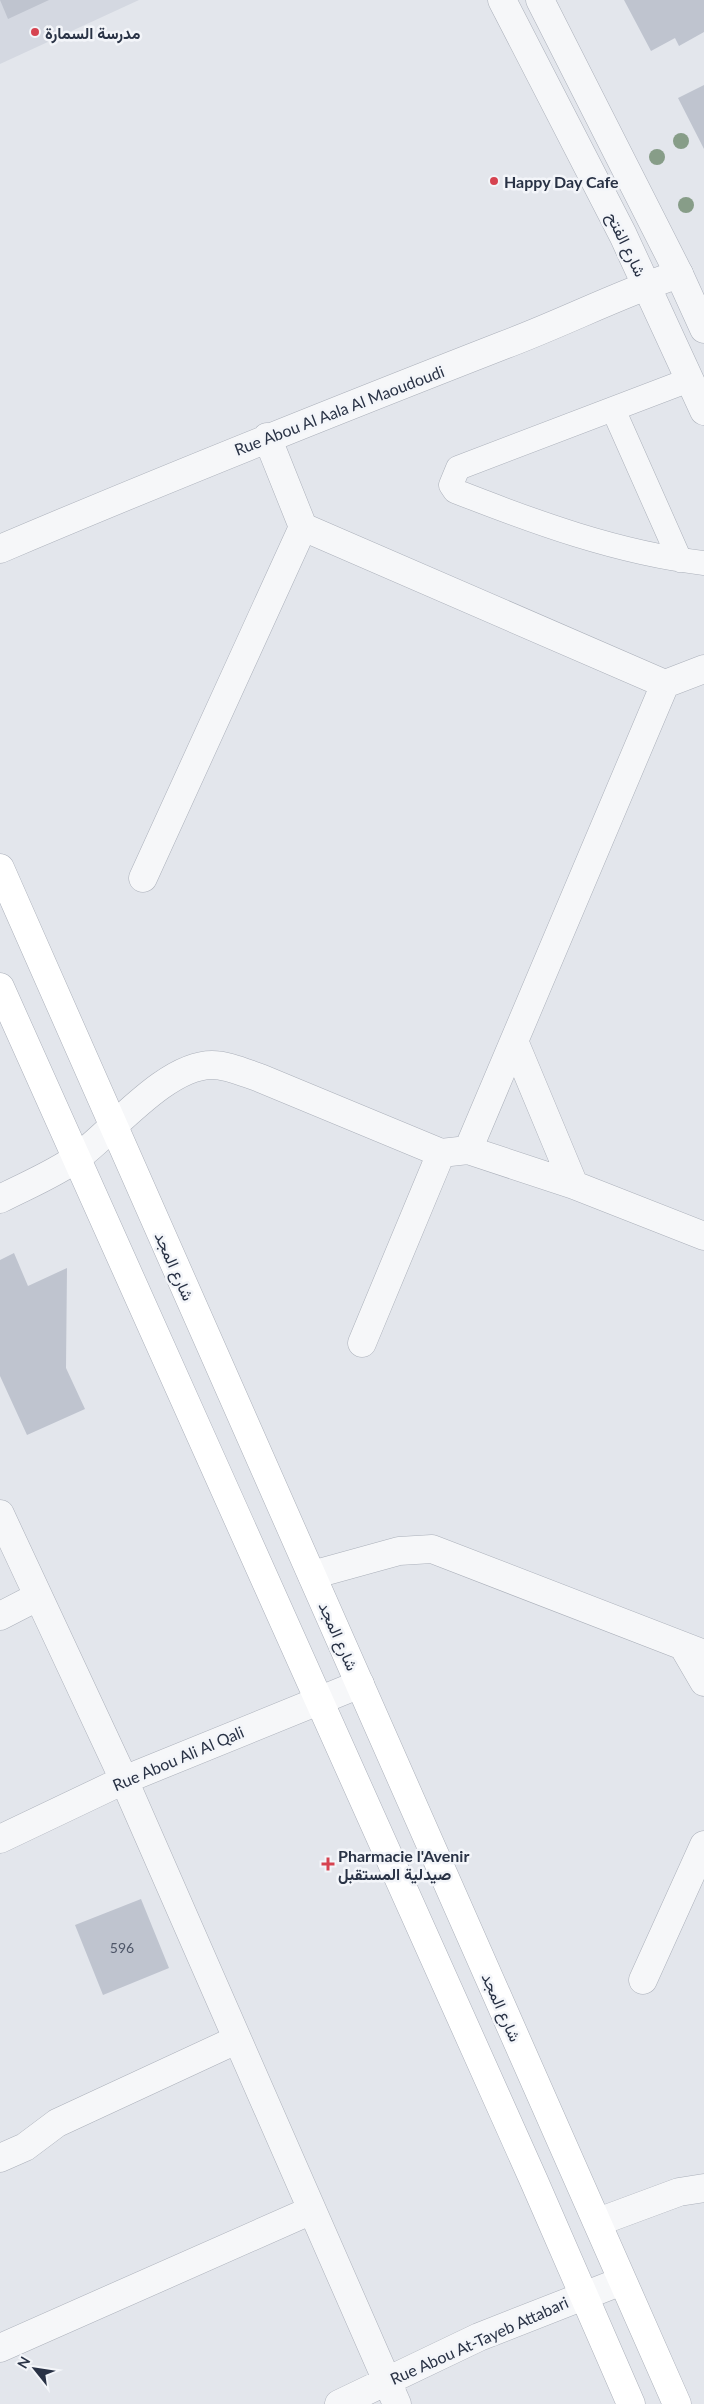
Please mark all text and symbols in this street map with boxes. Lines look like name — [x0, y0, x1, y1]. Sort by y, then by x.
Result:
place label: مدرسة السمارة — [45, 23, 141, 44]
marker: مدرسة السمارة — [29, 26, 41, 38]
place label: Happy Day Cafe — [504, 172, 619, 191]
marker: Happy Day Cafe — [488, 175, 500, 187]
street label: شارع الفتح — [601, 209, 651, 281]
street label: Rue Abou Al Aala Al Maoudoudi — [231, 361, 447, 459]
street label: شارع المجد — [149, 1229, 199, 1305]
street label: شارع المجد — [313, 1599, 363, 1675]
street label: Rue Abou Ali Al Qali — [110, 1722, 246, 1794]
place label: Pharmacie l'Avenir صيدلية المستقبل — [338, 1846, 469, 1884]
marker: Pharmacie l'Avenir صيدلية المستقبل — [322, 1858, 334, 1870]
house number: 596 — [110, 1939, 134, 1956]
street label: شارع المجد — [476, 1970, 526, 2046]
street label: Rue Abou At-Tayeb Attabari — [387, 2292, 571, 2388]
north arrow — [10, 2344, 60, 2394]
text: N — [13, 2353, 33, 2371]

